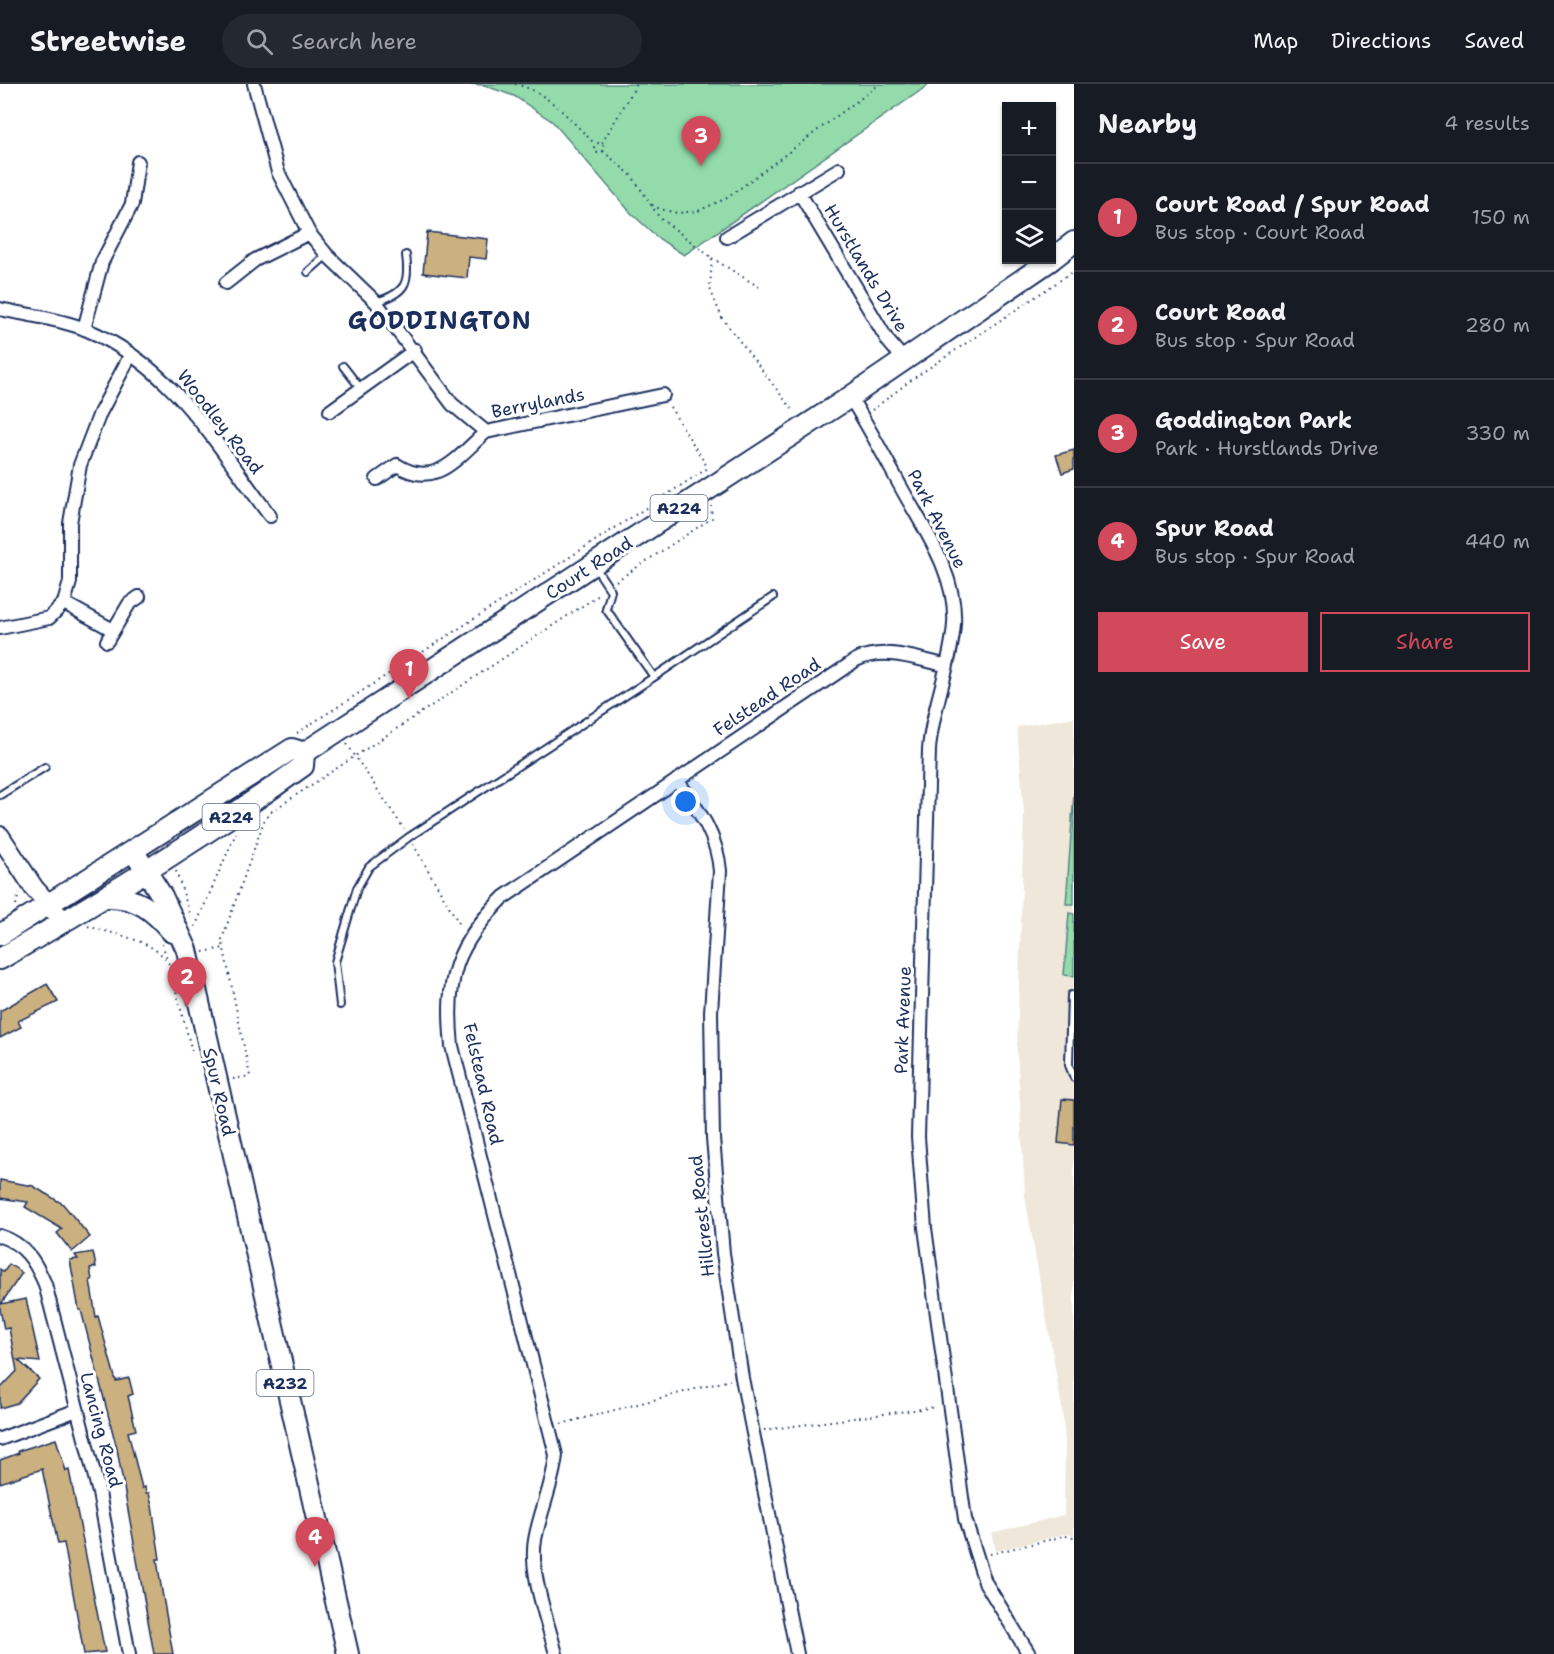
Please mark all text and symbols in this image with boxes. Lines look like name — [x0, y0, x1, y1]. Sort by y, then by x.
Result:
search box — [222, 14, 642, 68]
text: Streetwise — [30, 22, 186, 60]
icon: search — [243, 25, 276, 58]
text: Search here — [291, 27, 417, 56]
text: Map — [1253, 27, 1298, 55]
text: Directions — [1331, 27, 1431, 55]
text: Saved — [1464, 27, 1524, 55]
map controls — [1002, 102, 1056, 264]
button: + — [1002, 102, 1056, 156]
text: Nearby — [1098, 106, 1197, 141]
text: 4 results — [1444, 110, 1530, 136]
pin: 3 — [682, 116, 720, 166]
button: − — [1002, 156, 1056, 210]
text: Court Road / Spur Road — [1155, 190, 1430, 219]
street label: Hurstlands Drive — [818, 199, 914, 337]
text: 1 — [1113, 204, 1122, 230]
text: 150 m — [1472, 204, 1530, 230]
button: layers — [1002, 210, 1056, 264]
text: Bus stop · Court Road — [1155, 219, 1365, 245]
text: Court Road — [1155, 298, 1286, 327]
district label: GODDINGTON — [348, 305, 532, 337]
text: 2 — [1111, 312, 1125, 338]
text: 280 m — [1465, 312, 1530, 338]
text: Bus stop · Spur Road — [1155, 327, 1355, 353]
street label: Woodley Road — [172, 365, 268, 479]
street label: Berrylands — [489, 382, 587, 424]
text: Goddington Park — [1155, 406, 1352, 435]
text: 3 — [1111, 420, 1125, 446]
text: 330 m — [1466, 420, 1530, 446]
text: Park · Hurstlands Drive — [1155, 435, 1379, 461]
street label: Park Avenue — [902, 465, 972, 573]
road number: A224 — [650, 495, 708, 521]
text: Spur Road — [1155, 514, 1274, 543]
text: 4 — [1111, 528, 1125, 554]
text: 440 m — [1465, 528, 1530, 554]
street label: Court Road — [541, 531, 637, 605]
text: Bus stop · Spur Road — [1155, 543, 1355, 569]
button: Save — [1098, 612, 1308, 672]
button: Share — [1320, 612, 1530, 672]
pin: 1 — [390, 650, 428, 699]
street label: Felstead Road — [709, 652, 825, 742]
your location — [671, 787, 700, 816]
road number: A224 — [202, 804, 260, 830]
pin: 2 — [168, 958, 207, 1007]
street label: Park Avenue — [889, 965, 917, 1075]
street label: Felstead Road — [457, 1021, 509, 1147]
street label: Spur Road — [197, 1046, 241, 1138]
street label: Hillcrest Road — [684, 1154, 720, 1278]
street label: Lancing Road — [74, 1370, 128, 1490]
road number: A232 — [256, 1370, 314, 1396]
pin: 4 — [296, 1518, 334, 1567]

